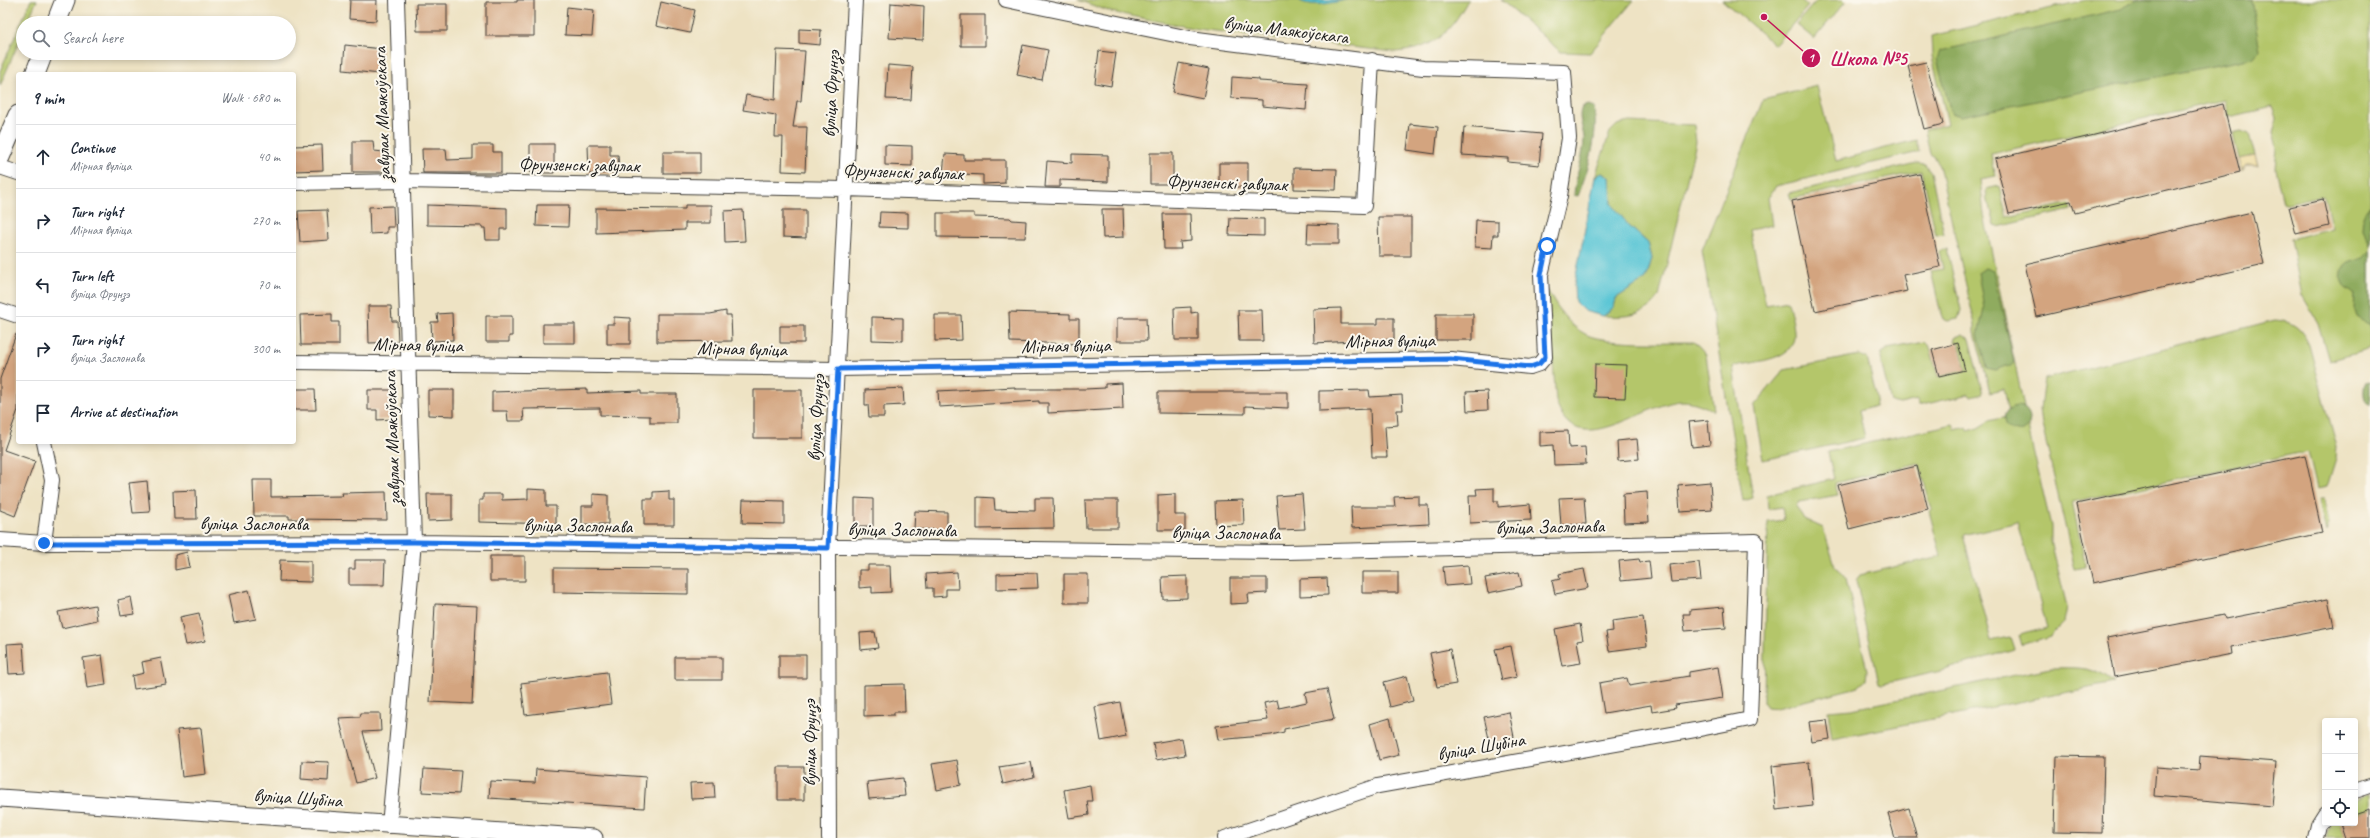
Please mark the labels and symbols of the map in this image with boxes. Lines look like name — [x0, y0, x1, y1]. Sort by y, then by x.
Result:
street label: вуліца Маякоўскага — [1223, 10, 1351, 50]
callout: Школа №5 — [1801, 42, 1915, 74]
street label: завулак Маякоўскага — [368, 45, 396, 184]
text: Школа №5 — [1829, 46, 1909, 71]
street label: вуліца Фрунзэ — [817, 49, 845, 138]
text: 1 — [1808, 50, 1815, 66]
street label: Фрунзенскі завулак — [519, 152, 641, 178]
street label: Фрунзенскі завулак — [842, 158, 966, 186]
street label: Фрунзенскі завулак — [1166, 169, 1290, 197]
route start — [1538, 237, 1556, 255]
street label: Мірная вуліца — [1345, 328, 1437, 354]
street label: Мірная вуліца — [373, 332, 465, 358]
street label: Мірная вуліца — [1021, 333, 1113, 359]
street label: Мірная вуліца — [697, 336, 789, 362]
street label: завулак Маякоўскага — [378, 369, 406, 508]
street label: вуліца Фрунзэ — [802, 373, 830, 462]
street label: вуліца Заслонава — [200, 512, 310, 536]
street label: вуліца Заслонава — [523, 513, 634, 539]
street label: вуліца Заслонава — [1495, 514, 1606, 540]
street label: вуліца Заслонава — [847, 517, 958, 543]
street label: вуліца Заслонава — [1171, 520, 1282, 546]
route end — [35, 534, 53, 552]
street label: вуліца Фрунзэ — [798, 698, 822, 786]
street label: вуліца Шубіна — [1435, 727, 1528, 767]
street label: вуліца Шубіна — [253, 783, 345, 813]

